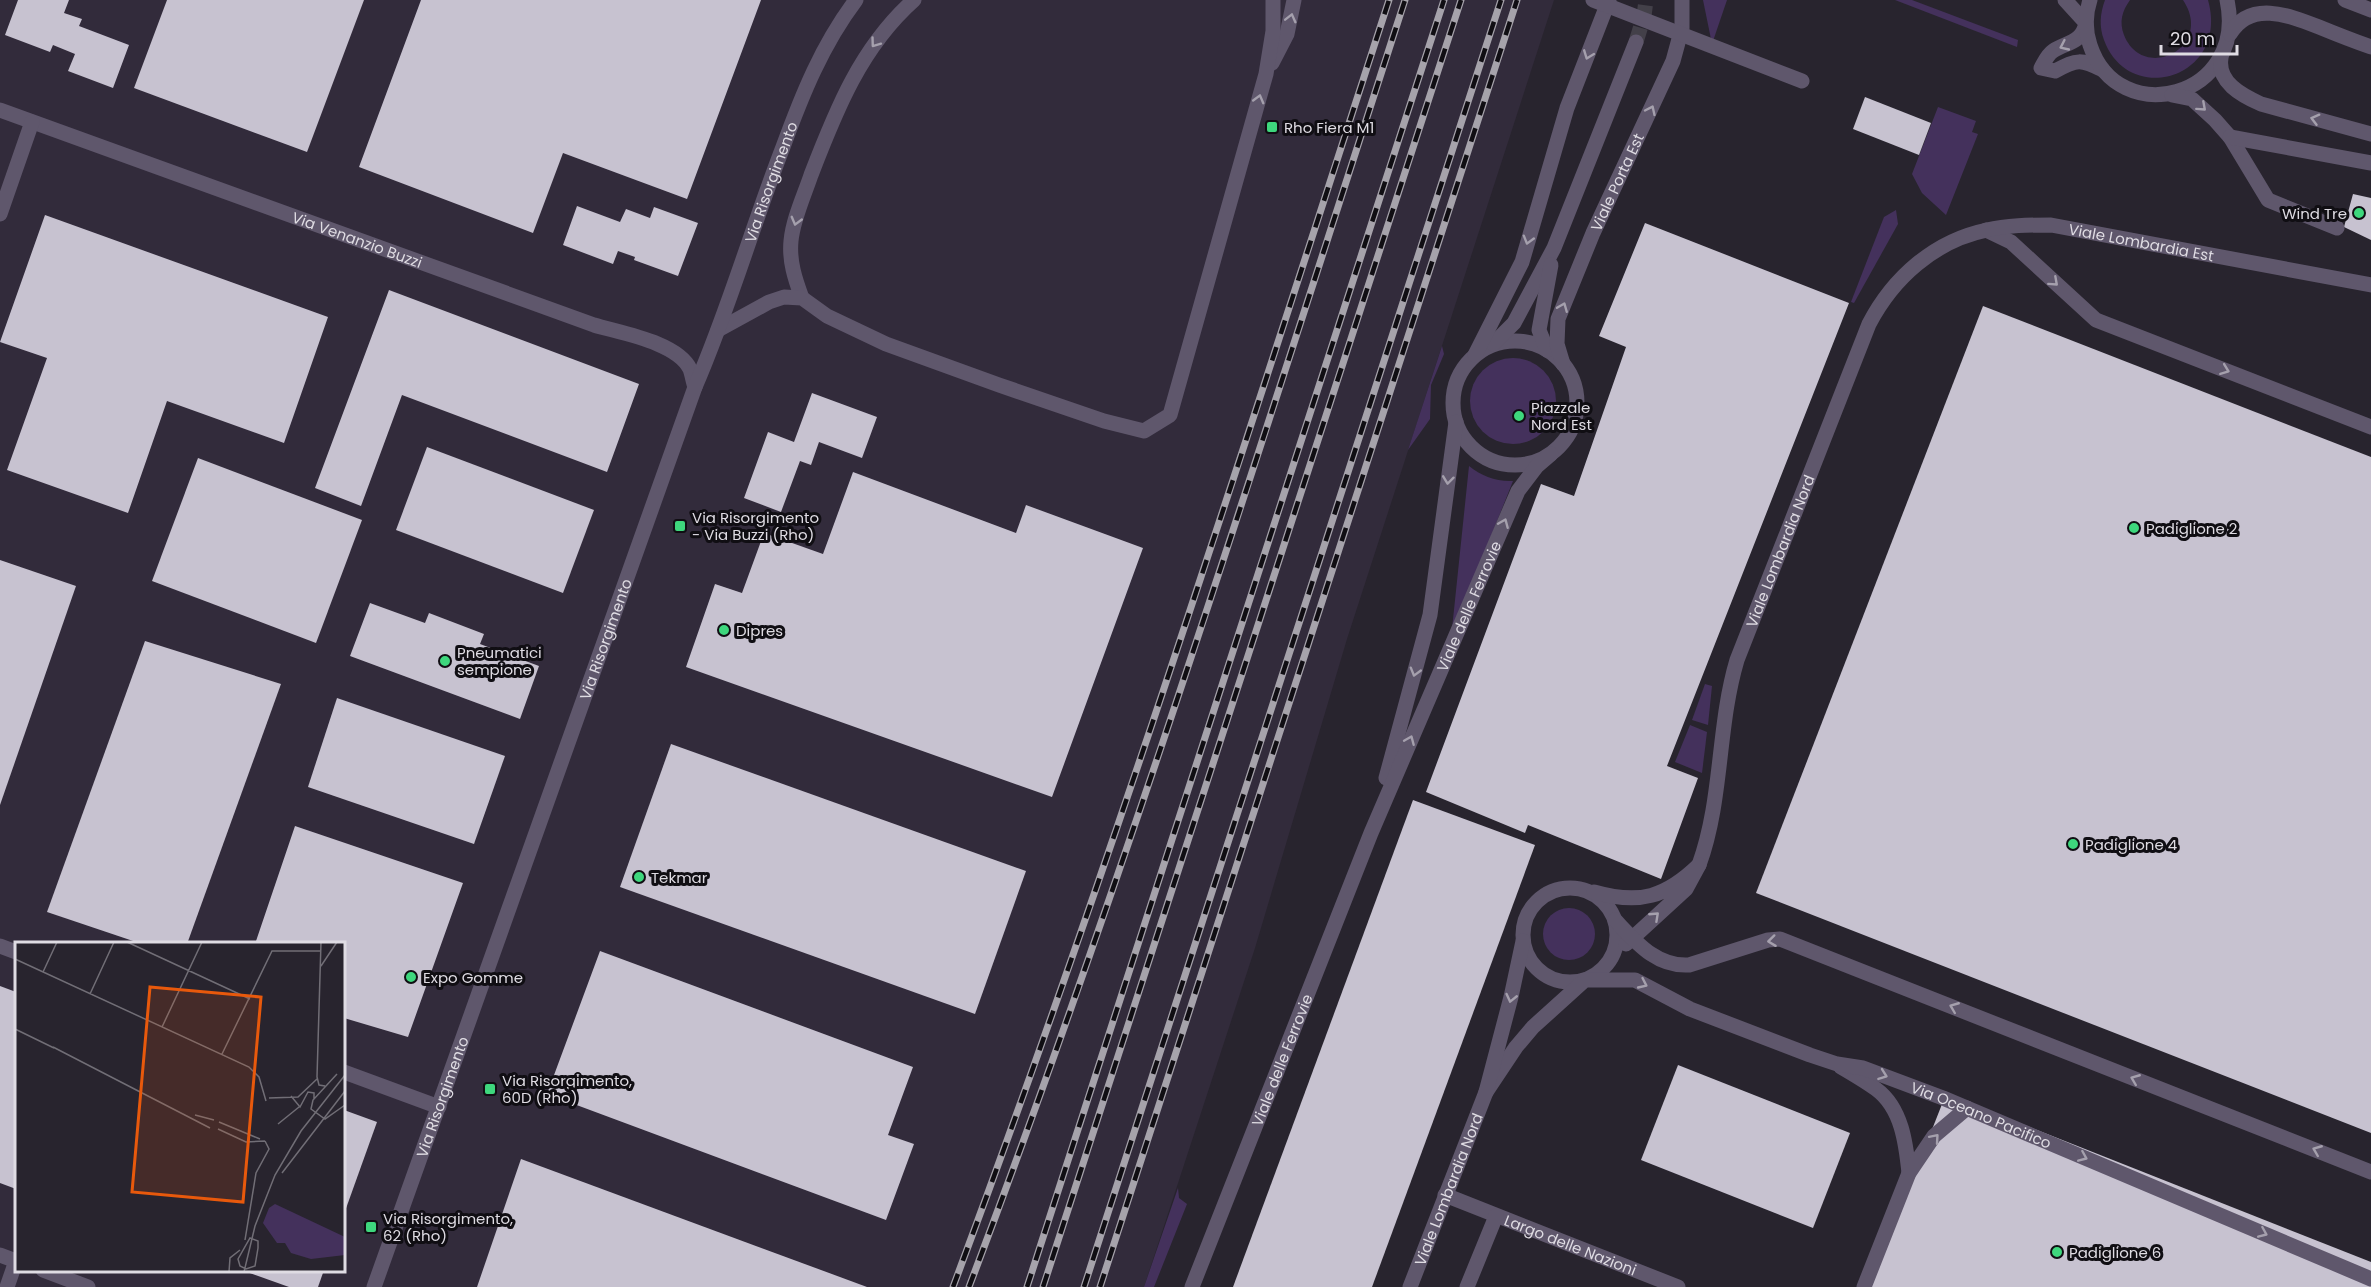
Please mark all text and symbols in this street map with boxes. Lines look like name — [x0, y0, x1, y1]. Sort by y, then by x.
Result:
one-way arrow — [1284, 14, 1296, 24]
scale bar — [2161, 18, 2238, 56]
text: 20 m — [2170, 26, 2215, 51]
one-way arrow — [871, 37, 882, 48]
one-way arrow — [2060, 39, 2071, 51]
one-way arrow — [1583, 48, 1595, 59]
one-way arrow — [1252, 95, 1265, 105]
one-way arrow — [2195, 100, 2205, 111]
one-way arrow — [1643, 105, 1655, 116]
one-way arrow — [2310, 114, 2320, 126]
place label: Rho Fiera M1 — [1284, 117, 1374, 138]
street label: Via Risorgimento — [739, 118, 802, 245]
marker: Rho Fiera M1 — [1265, 120, 1279, 134]
street label: Viale Porta Est — [1585, 130, 1649, 234]
place label: Wind Tre — [2282, 203, 2347, 224]
street label: Via Venanzio Buzzi — [289, 206, 425, 273]
marker: Wind Tre — [2352, 206, 2366, 220]
one-way arrow — [791, 215, 803, 225]
street label: Viale Lombardia Est — [2067, 218, 2216, 266]
one-way arrow — [1523, 234, 1535, 245]
one-way arrow — [2048, 275, 2058, 286]
one-way arrow — [1556, 302, 1568, 313]
one-way arrow — [2219, 363, 2230, 375]
place label: Piazzale Nord Est — [1531, 397, 1592, 435]
marker: Piazzale Nord Est — [1512, 409, 1526, 423]
street label: Viale Lombardia Nord — [1740, 472, 1819, 630]
one-way arrow — [1442, 475, 1455, 484]
place label: Via Risorgimento - Via Buzzi (Rho) — [692, 507, 819, 545]
one-way arrow — [1497, 518, 1509, 529]
place label: Padiglione 2 — [2146, 518, 2237, 539]
marker: Via Risorgimento - Via Buzzi (Rho) — [673, 519, 687, 533]
marker: Padiglione 2 — [2127, 521, 2141, 535]
street label: Viale delle Ferrovie — [1431, 537, 1506, 675]
street label: Via Risorgimento — [574, 576, 636, 702]
place label: Dipres — [736, 620, 783, 641]
marker: Dipres — [717, 623, 731, 637]
place label: Pneumatici sempione — [457, 642, 542, 680]
marker: Pneumatici sempione — [438, 654, 452, 668]
one-way arrow — [1410, 666, 1422, 677]
one-way arrow — [1403, 736, 1415, 747]
place label: Padiglione 4 — [2085, 834, 2177, 855]
marker: Padiglione 4 — [2066, 837, 2080, 851]
place label: Tekmar — [651, 867, 708, 888]
marker: Tekmar — [632, 870, 646, 884]
one-way arrow — [1648, 912, 1659, 923]
one-way arrow — [1767, 934, 1777, 947]
inset map — [15, 942, 345, 1272]
place label: Expo Gomme — [423, 967, 523, 988]
marker: Expo Gomme — [404, 970, 418, 984]
one-way arrow — [1636, 977, 1647, 989]
street label: Viale delle Ferrovie — [1246, 991, 1317, 1129]
one-way arrow — [1505, 993, 1518, 1003]
one-way arrow — [1949, 1002, 1959, 1015]
street label: Via Risorgimento — [411, 1033, 473, 1160]
one-way arrow — [1877, 1068, 1888, 1081]
place label: Via Risorgimento, 60D (Rho) — [502, 1070, 632, 1108]
one-way arrow — [2130, 1074, 2141, 1086]
street label: Via Oceano Pacifico — [1908, 1076, 2055, 1153]
marker: Via Risorgimento, 60D (Rho) — [483, 1082, 497, 1096]
street label: Viale Lombardia Nord — [1409, 1110, 1487, 1269]
one-way arrow — [1928, 1134, 1939, 1144]
one-way arrow — [2312, 1145, 2323, 1157]
one-way arrow — [2077, 1150, 2088, 1162]
place label: Via Risorgimento, 62 (Rho) — [383, 1208, 513, 1246]
street label: Largo delle Nazioni — [1501, 1209, 1640, 1280]
marker: Via Risorgimento, 62 (Rho) — [364, 1220, 378, 1234]
one-way arrow — [2256, 1226, 2267, 1238]
place label: Padiglione 6 — [2069, 1242, 2161, 1263]
marker: Padiglione 6 — [2050, 1245, 2064, 1259]

